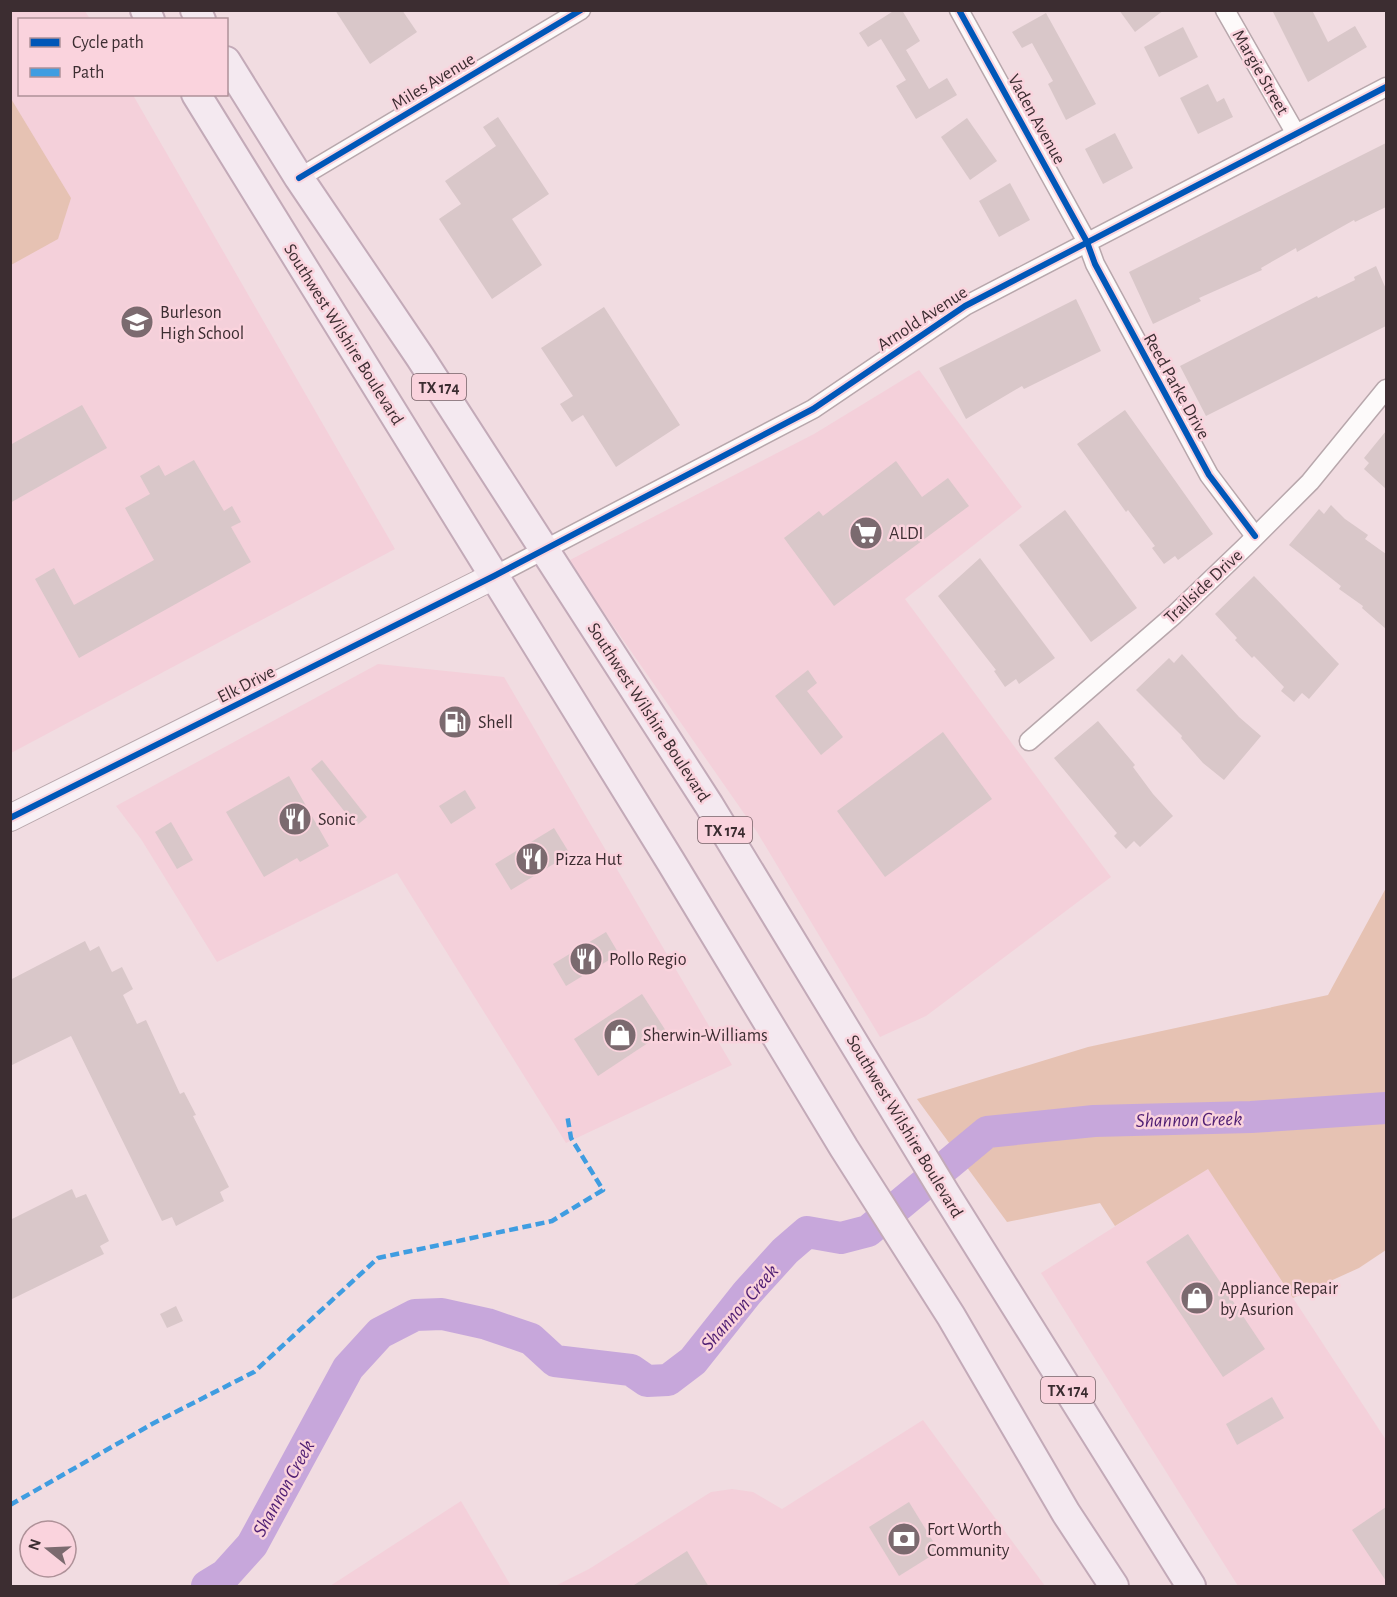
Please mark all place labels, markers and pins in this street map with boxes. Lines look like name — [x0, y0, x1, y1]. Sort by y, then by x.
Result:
school or university icon: Burleson High School — [119, 304, 155, 340]
place label: Burleson High School — [160, 304, 244, 343]
supermarket icon: ALDI — [848, 515, 884, 551]
place label: ALDI — [889, 525, 923, 543]
fuel station icon: Shell — [437, 704, 473, 740]
place label: Shell — [478, 714, 513, 732]
restaurant icon: Sonic — [277, 801, 313, 837]
place label: Sonic — [318, 811, 355, 829]
restaurant icon: Pizza Hut — [514, 841, 550, 877]
place label: Pizza Hut — [555, 851, 622, 869]
restaurant icon: Pollo Regio — [568, 941, 604, 977]
place label: Pollo Regio — [609, 951, 687, 969]
shop icon: Sherwin-Williams — [602, 1017, 638, 1053]
place label: Sherwin-Williams — [643, 1027, 768, 1045]
shop icon: Appliance Repair by Asurion — [1179, 1280, 1215, 1316]
place label: Appliance Repair by Asurion — [1220, 1280, 1338, 1319]
bank icon: Fort Worth Community — [886, 1521, 922, 1557]
place label: Fort Worth Community — [927, 1521, 1010, 1560]

